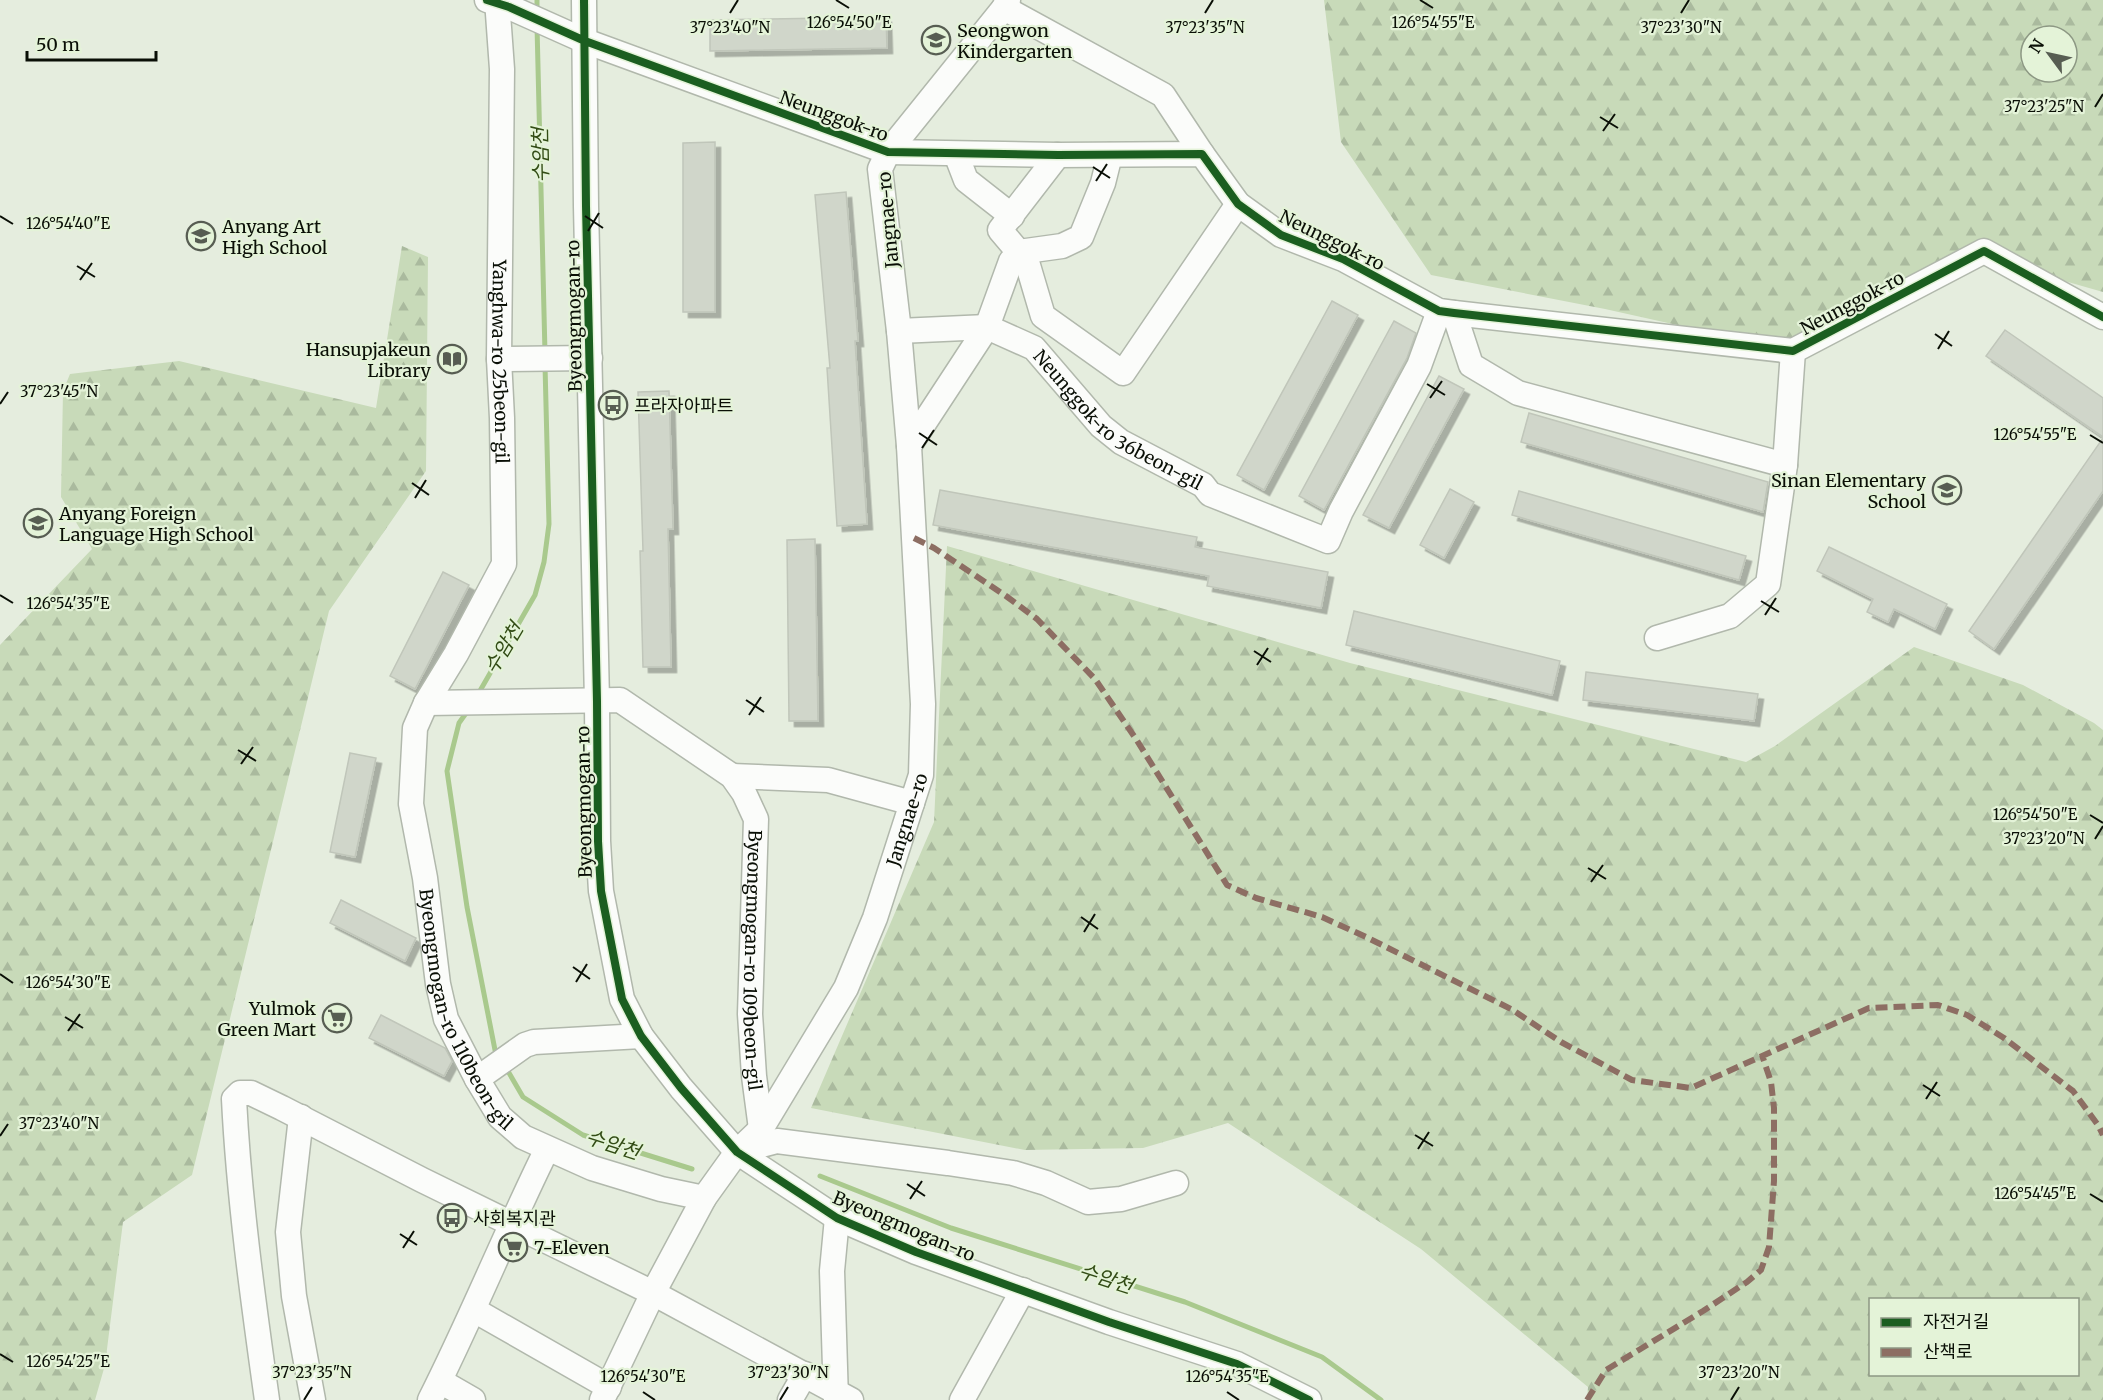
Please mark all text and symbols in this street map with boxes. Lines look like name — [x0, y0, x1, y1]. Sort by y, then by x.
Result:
text: 126°54'50"E — [807, 13, 892, 32]
text: 126°54'55"E — [1392, 13, 1475, 32]
text: 37°23'40"N — [690, 18, 771, 37]
text: 37°23'35"N — [1165, 18, 1245, 37]
text: 37°23'30"N — [1640, 18, 1722, 37]
place label: Seongwon Kindergarten — [957, 19, 1073, 63]
scale bar — [27, 24, 156, 62]
school or university icon: Seongwon Kindergarten — [920, 24, 952, 56]
north arrow — [2019, 24, 2079, 84]
text: 50 m — [36, 33, 80, 56]
text: N — [2025, 35, 2048, 57]
street label: Neunggok-ro — [776, 86, 892, 146]
text: 37°23'25"N — [2004, 97, 2084, 116]
water label: 수암천 — [527, 125, 553, 183]
street label: Jangnae-ro — [872, 171, 904, 270]
street label: Neunggok-ro — [1276, 205, 1388, 275]
text: 126°54'40"E — [26, 214, 110, 233]
place label: Anyang Art High School — [221, 215, 328, 259]
school or university icon: Anyang Art High School — [185, 220, 217, 252]
street label: Byeongmogan-ro — [561, 240, 587, 392]
street label: Yanghwa-ro 25beon-gil — [487, 259, 514, 464]
street label: Neunggok-ro — [1796, 266, 1908, 340]
place label: Hansupjakeun Library — [306, 338, 432, 382]
library icon: Hansupjakeun Library — [436, 343, 468, 375]
street label: Neunggok-ro 36beon-gil — [1029, 345, 1207, 495]
text: 37°23'45"N — [20, 382, 98, 401]
bus stop icon: 프라자아파트 — [597, 389, 629, 421]
place label: 프라자아파트 — [634, 394, 733, 417]
text: 126°54'55"E — [1994, 425, 2077, 444]
place label: Sinan Elementary School — [1771, 469, 1927, 513]
school or university icon: Sinan Elementary School — [1931, 474, 1963, 506]
place label: Anyang Foreign Language High School — [58, 502, 254, 546]
school or university icon: Anyang Foreign Language High School — [22, 507, 54, 539]
text: 126°54'35"E — [27, 594, 110, 613]
water label: 수암천 — [478, 616, 529, 678]
street label: Byeongmogan-ro — [571, 726, 597, 878]
street label: Jangnae-ro — [881, 770, 932, 870]
text: 126°54'50"E — [1993, 805, 2078, 824]
street label: Byeongmogan-ro 109beon-gil — [738, 829, 767, 1092]
text: 37°23'20"N — [2003, 829, 2085, 848]
street label: Byeongmogan-ro 110beon-gil — [415, 887, 518, 1135]
text: 126°54'30"E — [26, 973, 111, 992]
place label: Yulmok Green Mart — [218, 997, 317, 1041]
supermarket icon: Yulmok Green Mart — [321, 1002, 353, 1034]
text: 37°23'40"N — [19, 1114, 100, 1133]
water label: 수암천 — [583, 1124, 646, 1165]
text: 126°54'45"E — [1994, 1184, 2076, 1203]
street label: Byeongmogan-ro — [829, 1186, 979, 1266]
bus stop icon: 사회복지관 — [436, 1202, 468, 1234]
place label: 사회복지관 — [473, 1207, 556, 1230]
supermarket icon: 7-Eleven — [497, 1231, 529, 1263]
place label: 7-Eleven — [534, 1236, 610, 1259]
water label: 수암천 — [1076, 1258, 1139, 1299]
legend — [1869, 1298, 2079, 1376]
text: 자전거길 — [1923, 1310, 1989, 1333]
text: 산책로 — [1923, 1340, 1973, 1363]
text: 126°54'25"E — [26, 1352, 110, 1371]
text: 37°23'35"N — [272, 1363, 352, 1382]
text: 37°23'30"N — [747, 1363, 829, 1382]
text: 37°23'20"N — [1698, 1363, 1780, 1382]
text: 126°54'30"E — [601, 1367, 686, 1386]
text: 126°54'35"E — [1186, 1367, 1269, 1386]

